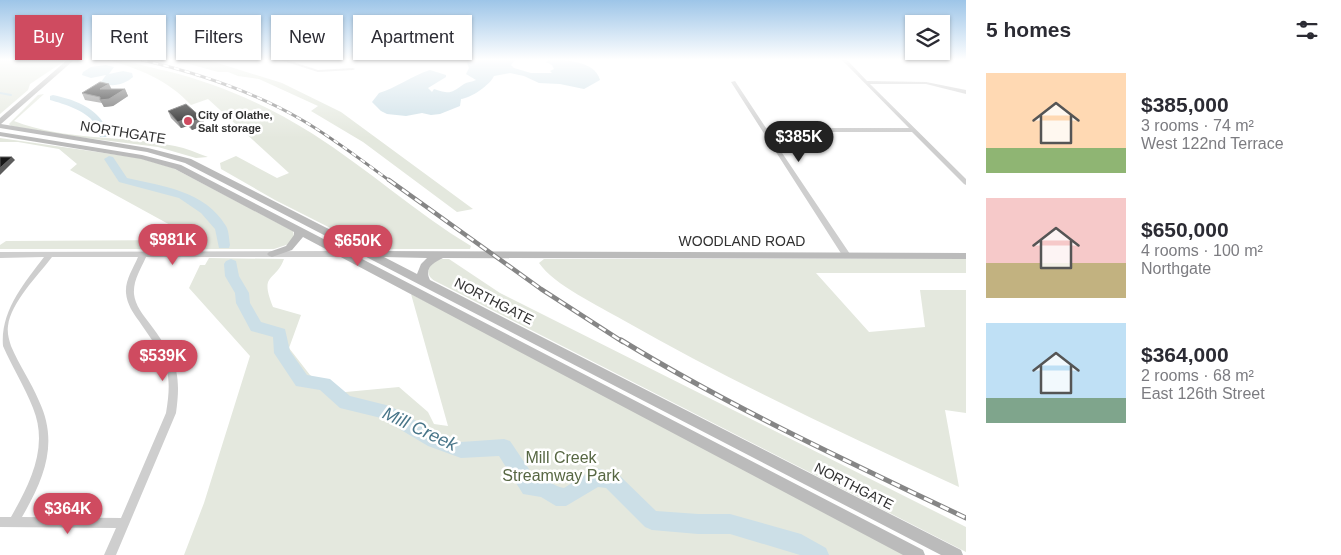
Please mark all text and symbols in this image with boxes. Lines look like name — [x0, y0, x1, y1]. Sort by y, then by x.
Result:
chip: Buy — [15, 15, 82, 60]
chip: Rent — [92, 15, 166, 60]
chip: Filters — [176, 15, 261, 60]
chip: New — [271, 15, 343, 60]
chip: Apartment — [353, 15, 472, 60]
map controls — [905, 15, 950, 60]
button: layers — [905, 15, 950, 60]
icon: filters — [1293, 16, 1321, 44]
text: 5 homes — [986, 18, 1071, 41]
icon: home — [1026, 93, 1086, 153]
text: $385,000 — [1141, 93, 1229, 116]
place label: City of Olathe, Salt storage — [198, 109, 273, 134]
marker: City of Olathe, Salt storage — [182, 115, 194, 127]
street label: NORTHGATE — [79, 117, 167, 147]
text: 3 rooms · 74 m² — [1141, 117, 1254, 134]
pin: $385K — [764, 120, 834, 163]
text: $385K — [775, 128, 823, 145]
text: West 122nd Terrace — [1141, 135, 1284, 152]
icon: home — [1026, 218, 1086, 278]
text: $650,000 — [1141, 218, 1229, 241]
pin: $981K — [138, 224, 208, 266]
pin: $650K — [323, 224, 393, 267]
text: $981K — [149, 231, 197, 248]
text: $650K — [334, 232, 382, 249]
street label: WOODLAND ROAD — [679, 233, 805, 249]
text: 4 rooms · 100 m² — [1141, 242, 1263, 259]
text: Northgate — [1141, 260, 1211, 277]
street label: NORTHGATE — [452, 274, 536, 328]
pin: $539K — [128, 340, 198, 382]
icon: home — [1026, 343, 1086, 403]
text: $364,000 — [1141, 343, 1229, 366]
text: $539K — [139, 347, 187, 364]
text: 2 rooms · 68 m² — [1141, 367, 1254, 384]
text: East 126th Street — [1141, 385, 1265, 402]
water label: Mill Creek — [380, 403, 461, 455]
park label: Mill Creek Streamway Park — [502, 449, 621, 484]
street label: NORTHGATE — [812, 459, 896, 513]
pin: $364K — [33, 492, 103, 535]
text: $364K — [44, 500, 92, 517]

